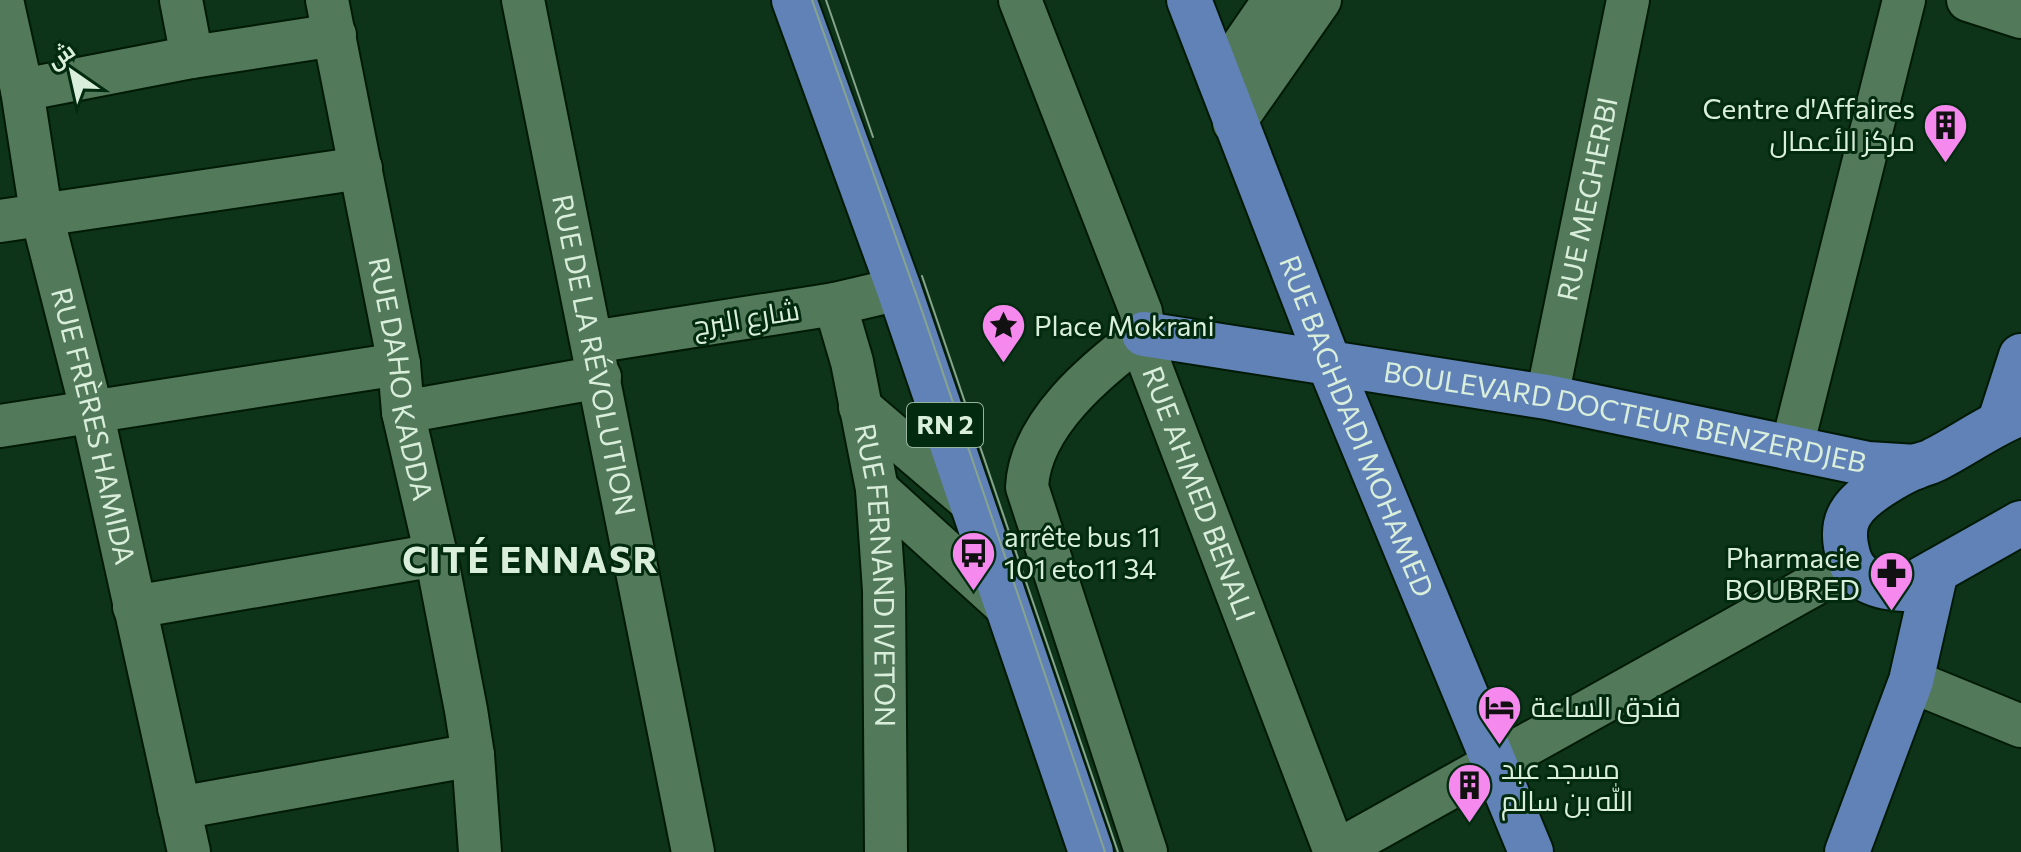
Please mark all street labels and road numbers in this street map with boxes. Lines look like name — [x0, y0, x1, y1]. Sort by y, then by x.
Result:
street label: RUE MEGHERBI — [1549, 94, 1624, 304]
street label: RUE DE LA RÉVOLUTION — [546, 191, 643, 518]
street label: RUE BAGHDADI MOHAMED — [1273, 250, 1442, 602]
street label: RUE DAHO KADDA — [362, 254, 441, 504]
street label: RUE FRÈRES HAMIDA — [45, 284, 143, 567]
street label: شارع البرج — [690, 292, 802, 345]
street label: BOULEVARD DOCTEUR BENZERDJEB — [1381, 354, 1869, 479]
street label: RUE AHMED BENALI — [1136, 361, 1264, 625]
road number: RN 2 — [907, 403, 983, 447]
street label: RUE FERNAND IVETON — [849, 421, 903, 727]

